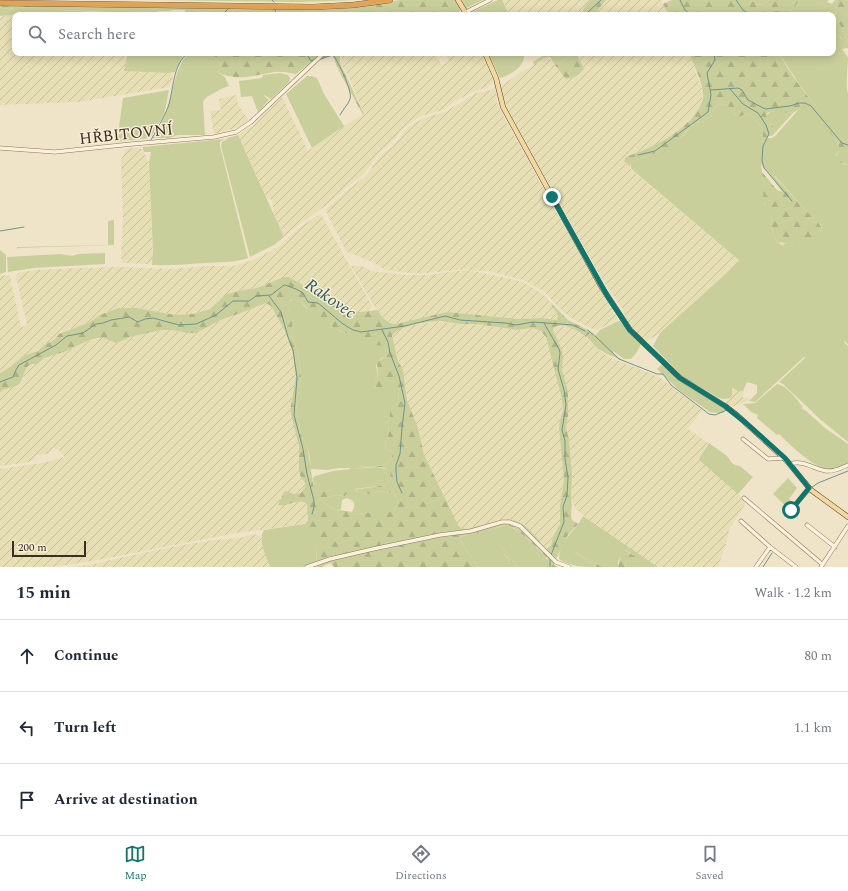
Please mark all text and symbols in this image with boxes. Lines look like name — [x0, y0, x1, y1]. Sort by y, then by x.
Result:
search box — [12, 12, 836, 56]
icon: search — [26, 23, 48, 45]
text: Search here — [58, 23, 136, 46]
street label: HŘBITOVNÍ — [78, 117, 174, 151]
route end — [543, 188, 561, 206]
water label: Rakovec — [299, 272, 361, 326]
route start — [782, 501, 800, 519]
scale bar — [12, 539, 86, 558]
text: 200 m — [18, 539, 47, 556]
text: 15 min — [16, 580, 71, 606]
text: Walk · 1.2 km — [754, 583, 832, 603]
text: Continue — [54, 644, 119, 667]
icon: ahead — [16, 645, 38, 667]
text: 80 m — [805, 646, 832, 666]
text: Turn left — [54, 716, 116, 739]
icon: left — [16, 717, 38, 739]
text: 1.1 km — [794, 718, 832, 738]
text: Arrive at destination — [54, 788, 198, 811]
icon: arrive — [16, 789, 38, 811]
tab: Map — [124, 843, 147, 884]
tab: Directions — [395, 843, 447, 884]
tab: Saved — [695, 843, 724, 884]

